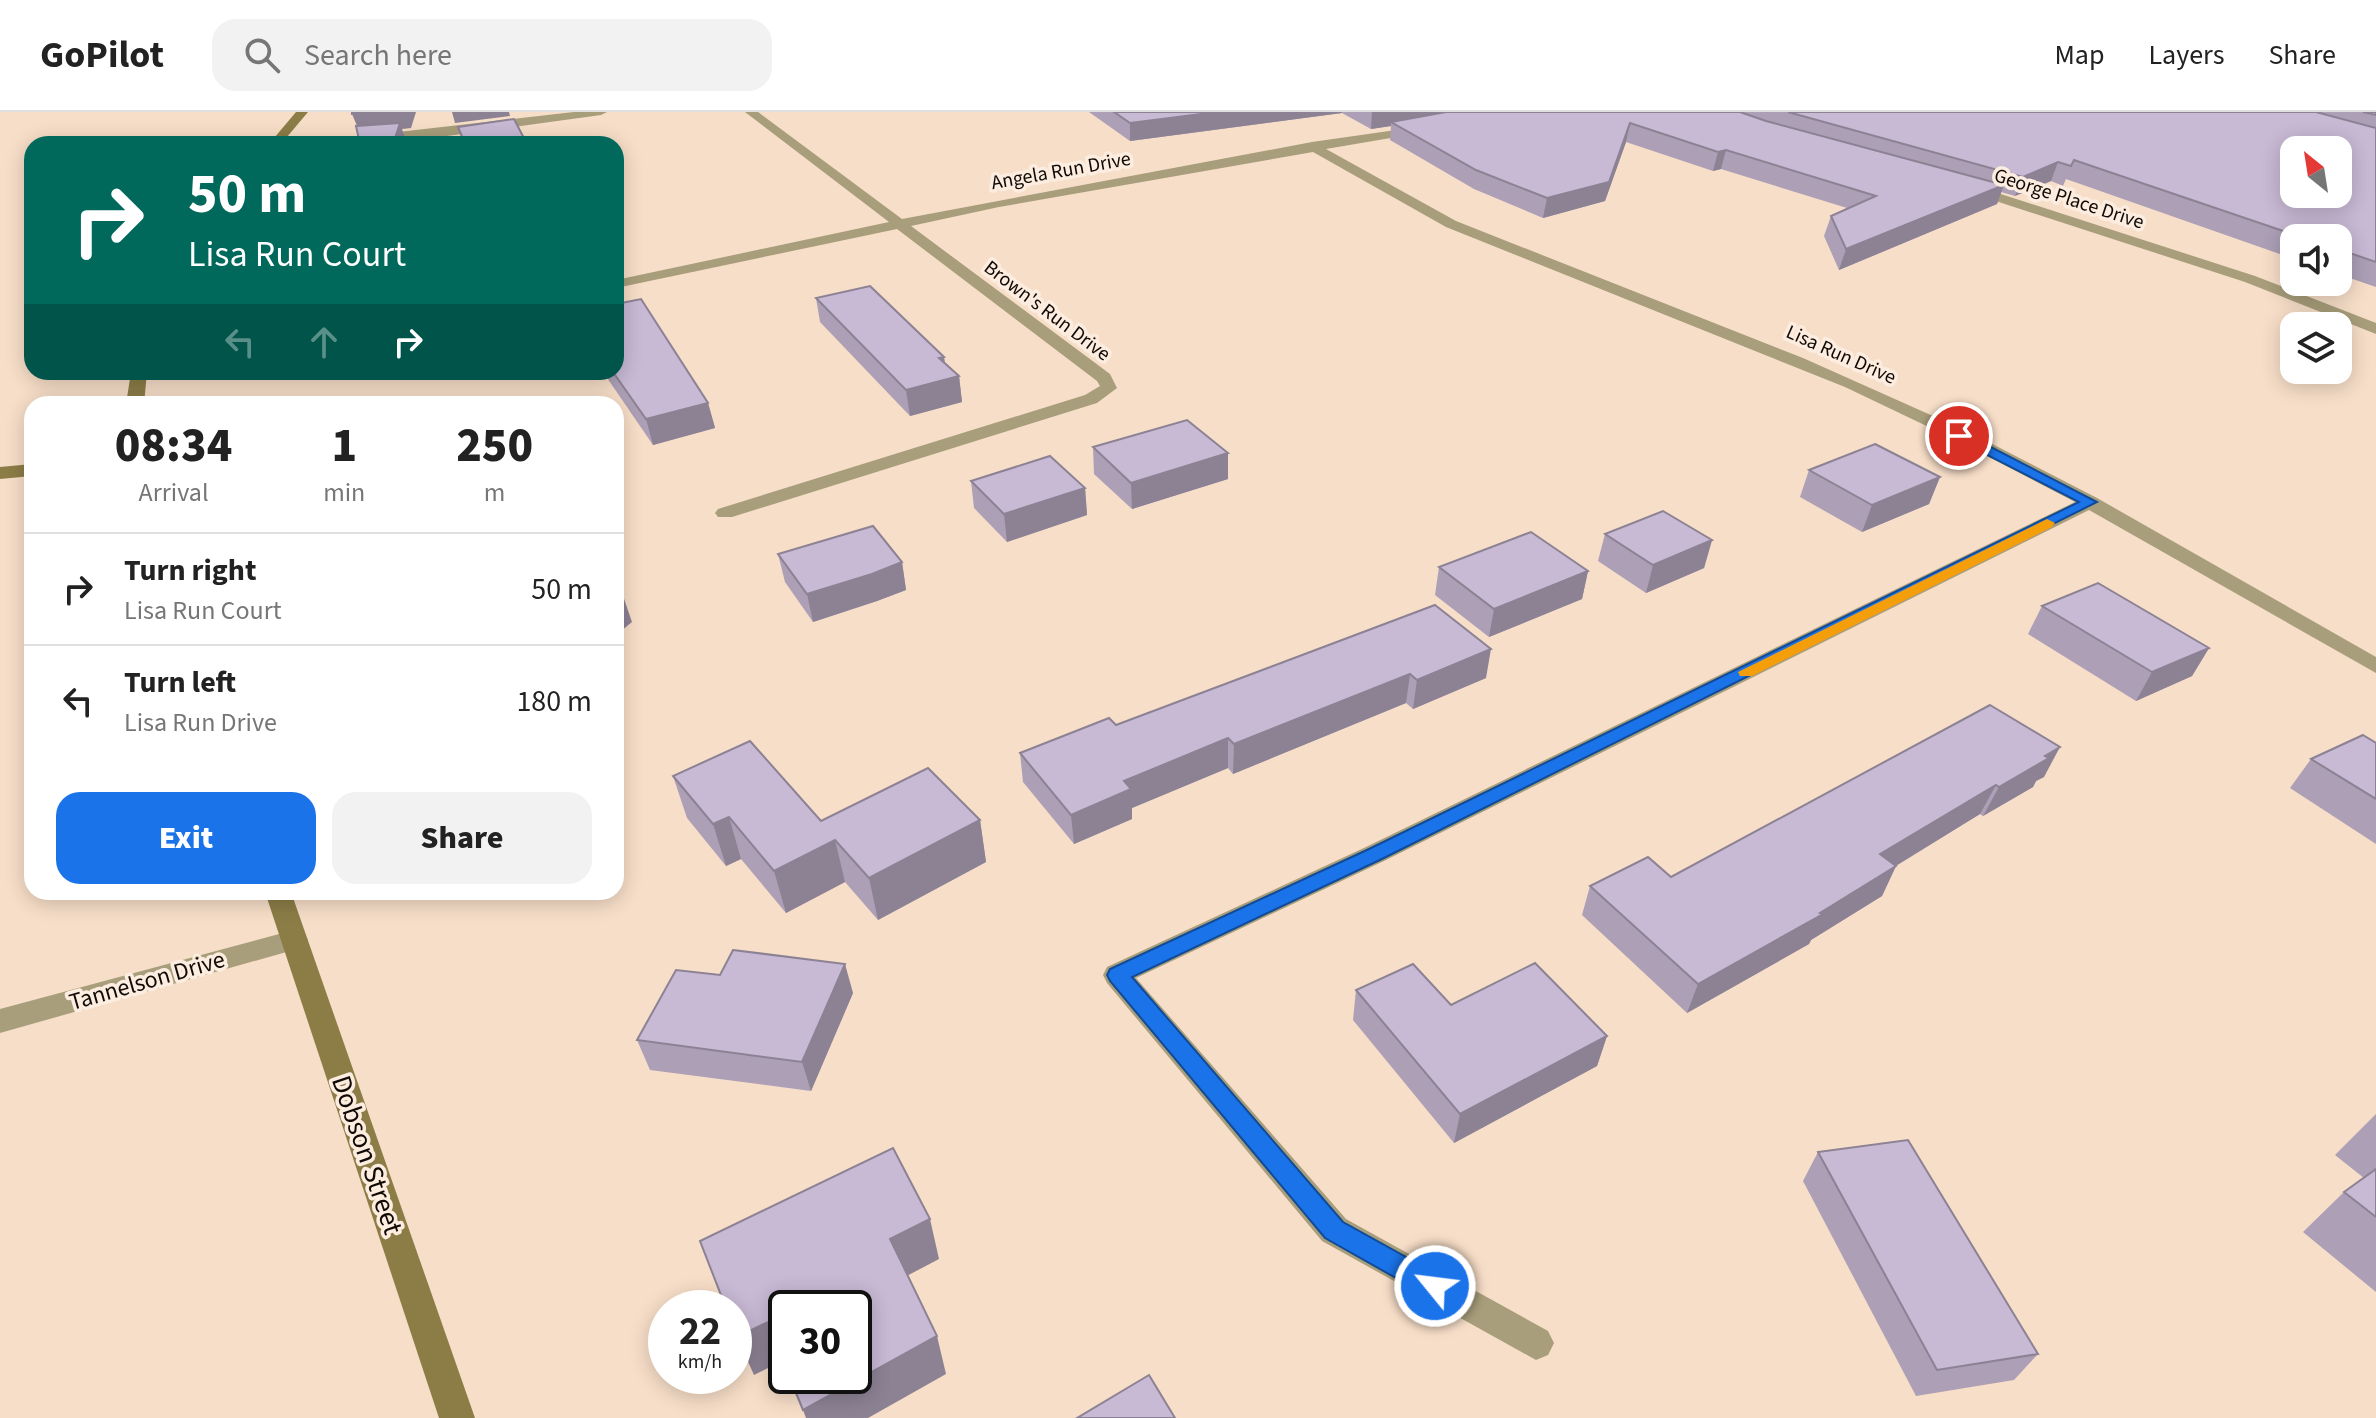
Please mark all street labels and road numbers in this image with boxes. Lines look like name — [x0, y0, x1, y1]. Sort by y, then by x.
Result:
street label: Angela Run Drive — [989, 145, 1133, 197]
street label: George Place Drive — [1990, 162, 2148, 236]
street label: Brown's Run Drive — [978, 254, 1116, 368]
street label: Lisa Run Drive — [1782, 318, 1901, 392]
street label: Tannelson Drive — [65, 942, 229, 1020]
street label: Dobson Street — [321, 1070, 413, 1240]

